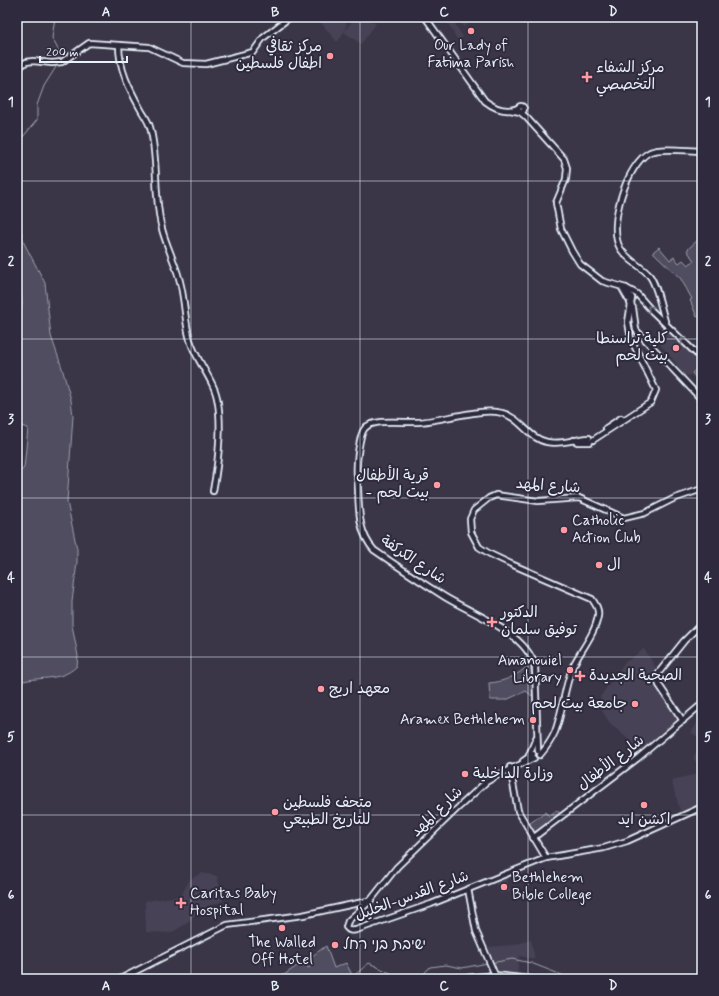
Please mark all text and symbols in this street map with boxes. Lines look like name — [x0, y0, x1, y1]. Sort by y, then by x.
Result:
text: A — [102, 4, 110, 21]
text: B — [271, 4, 280, 21]
text: C — [439, 4, 449, 21]
text: D — [609, 4, 618, 21]
marker: Our Lady of Fatima Parish — [466, 26, 476, 36]
place label: مركز ثقافي اطفال فلسطين — [236, 36, 322, 74]
place label: Our Lady of Fatima Parish — [428, 36, 514, 73]
scale bar — [40, 38, 127, 64]
text: 200 m — [46, 45, 79, 61]
marker: مركز ثقافي اطفال فلسطين — [325, 51, 335, 61]
place label: مركز الشفاء التخصصي — [596, 58, 665, 97]
marker: مركز الشفاء التخصصي — [581, 71, 593, 83]
text: 1 — [8, 94, 14, 111]
text: 1 — [705, 94, 711, 111]
text: 2 — [8, 253, 15, 270]
text: 2 — [705, 253, 712, 270]
one-way arrow — [648, 305, 655, 313]
place label: كلية تراسنطا بيت لحم — [596, 329, 668, 367]
one-way arrow — [681, 338, 688, 345]
marker: كلية تراسنطا بيت لحم — [671, 343, 681, 353]
text: 3 — [8, 411, 14, 428]
text: 3 — [705, 411, 711, 428]
place label: قرية الأطفال - بيت لحم — [356, 465, 429, 504]
street label: شارع المهد — [515, 474, 581, 498]
marker: قرية الأطفال - بيت لحم — [432, 480, 442, 490]
place label: Catholic Action Club — [572, 511, 641, 548]
marker: Catholic Action Club — [559, 525, 569, 535]
street label: شارع الكركفة — [376, 531, 450, 589]
place label: ال — [607, 555, 621, 575]
marker: ال — [594, 560, 604, 570]
text: 4 — [7, 570, 15, 587]
text: 4 — [704, 570, 712, 587]
place label: الدكتور توفيق سلمان — [500, 603, 578, 640]
marker: الدكتور توفيق سلمان — [486, 616, 498, 628]
place label: Amanouiel Library — [498, 651, 562, 688]
marker: Amanouiel Library — [565, 665, 575, 675]
place label: الصحية الجديدة — [589, 666, 682, 686]
marker: الصحية الجديدة — [574, 670, 586, 682]
place label: معهد اريج — [329, 679, 390, 699]
marker: معهد اريج — [316, 684, 326, 694]
place label: جامعة بيت لحم — [531, 694, 627, 715]
marker: جامعة بيت لحم — [630, 699, 640, 709]
place label: Aramex Bethlehem — [400, 710, 525, 730]
marker: Aramex Bethlehem — [528, 715, 538, 725]
text: 5 — [7, 729, 15, 746]
text: 5 — [704, 729, 712, 746]
street label: شارع الأطفال — [573, 730, 649, 795]
place label: وزارة الداخلية — [473, 764, 553, 784]
marker: وزارة الداخلية — [460, 769, 470, 779]
street label: شارع المهد — [407, 782, 467, 842]
place label: متحف فلسطين للتاريخ الطبيعي — [283, 793, 372, 832]
marker: اكشن ايد — [639, 800, 649, 810]
marker: متحف فلسطين للتاريخ الطبيعي — [270, 807, 280, 817]
place label: اكشن ايد — [618, 810, 670, 830]
street label: شارع القدس-الخليل — [352, 866, 472, 926]
place label: Bethlehem Bible College — [512, 868, 592, 905]
marker: Bethlehem Bible College — [499, 882, 509, 892]
place label: Caritas Baby Hospital — [190, 884, 277, 921]
text: 6 — [8, 887, 15, 904]
text: 6 — [705, 887, 712, 904]
marker: Caritas Baby Hospital — [175, 897, 187, 909]
marker: The Walled Off Hotel — [277, 923, 287, 933]
place label: The Walled Off Hotel — [248, 933, 316, 970]
place label: ישיבת בני רחל — [343, 935, 426, 955]
marker: ישיבת בני רחל — [330, 940, 340, 950]
text: A — [102, 978, 110, 995]
text: B — [271, 978, 280, 995]
text: C — [439, 978, 449, 995]
text: D — [609, 978, 618, 995]

